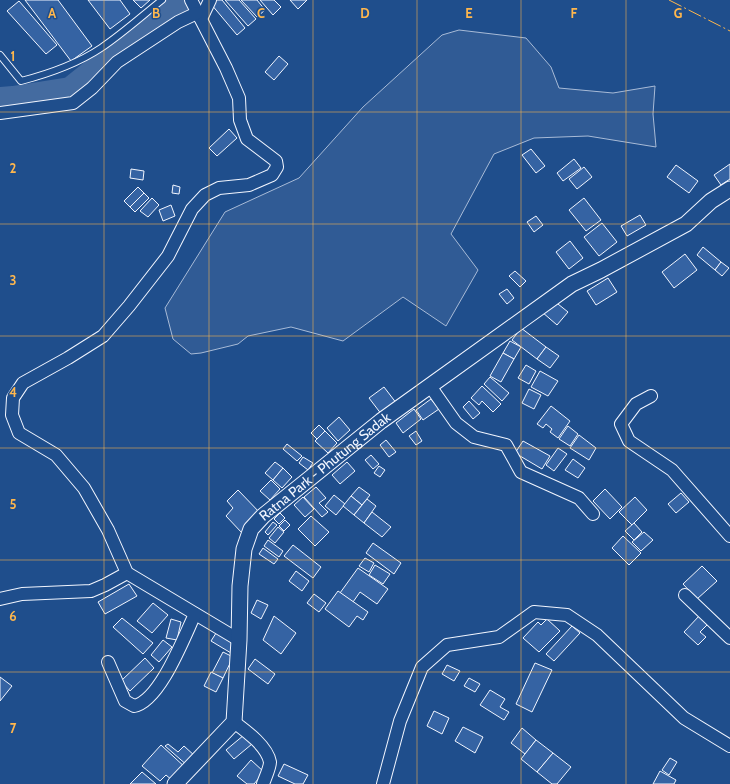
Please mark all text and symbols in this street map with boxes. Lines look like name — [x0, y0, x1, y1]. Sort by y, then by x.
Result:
text: A — [48, 5, 57, 21]
text: B — [152, 5, 160, 21]
text: C — [257, 5, 265, 21]
text: D — [360, 5, 370, 21]
text: E — [465, 5, 473, 21]
text: F — [571, 5, 578, 21]
text: G — [674, 5, 683, 21]
text: 1 — [11, 48, 15, 64]
text: 2 — [10, 160, 17, 176]
text: 3 — [9, 272, 17, 288]
text: 4 — [9, 384, 17, 400]
street label: Ratna Park - Phutung Sadak — [255, 408, 395, 525]
text: 5 — [10, 496, 17, 512]
text: 6 — [9, 608, 17, 624]
text: 7 — [10, 720, 17, 736]

